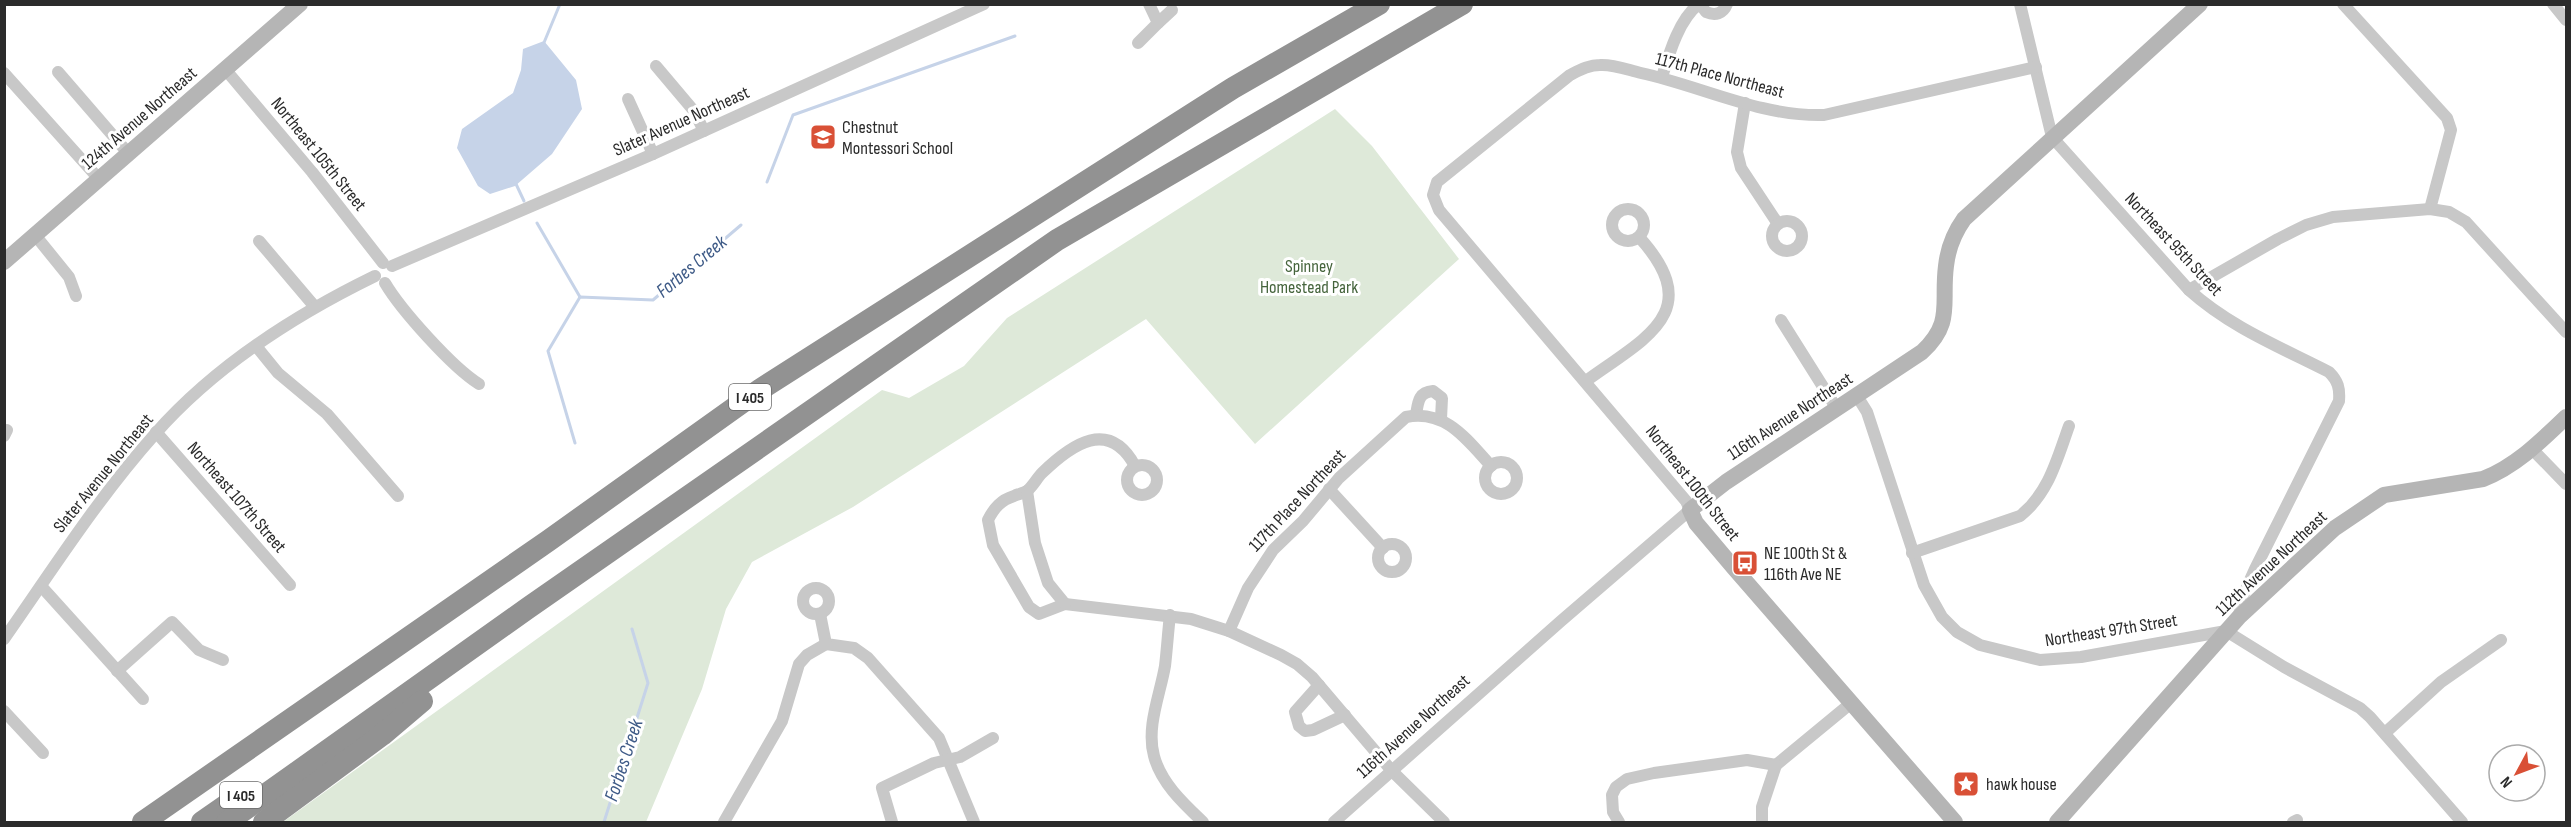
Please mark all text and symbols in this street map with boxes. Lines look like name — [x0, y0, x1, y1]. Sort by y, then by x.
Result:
street label: 117th Place Northeast — [1653, 48, 1787, 103]
street label: 124th Avenue Northeast — [77, 62, 202, 174]
street label: Slater Avenue Northeast — [610, 82, 753, 161]
street label: Northeast 105th Street — [266, 93, 371, 216]
place label: Chestnut Montessori School — [842, 117, 953, 159]
school or university icon: Chestnut Montessori School — [808, 122, 838, 152]
street label: Northeast 95th Street — [2120, 188, 2227, 301]
water label: Forbes Creek — [651, 230, 732, 303]
park label: Spinney Homestead Park — [1260, 256, 1358, 298]
street label: 116th Avenue Northeast — [1724, 368, 1857, 465]
road number: I 405 — [729, 384, 771, 410]
street label: Slater Avenue Northeast — [49, 409, 158, 537]
street label: Northeast 100th Street — [1641, 421, 1744, 546]
street label: Northeast 107th Street — [183, 438, 291, 557]
street label: 117th Place Northeast — [1245, 444, 1351, 556]
street label: 112th Avenue Northeast — [2211, 506, 2332, 620]
place label: NE 100th St & 116th Ave NE — [1764, 543, 1847, 585]
bus stop icon: NE 100th St & 116th Ave NE — [1730, 548, 1760, 578]
street label: Northeast 97th Street — [2043, 610, 2179, 651]
street label: 116th Avenue Northeast — [1353, 670, 1475, 783]
water label: Forbes Creek — [599, 716, 649, 804]
north arrow — [2487, 743, 2547, 803]
place icon: hawk house — [1951, 769, 1981, 799]
text: N — [2497, 772, 2517, 791]
place label: hawk house — [1986, 774, 2057, 795]
road number: I 405 — [220, 782, 262, 808]

